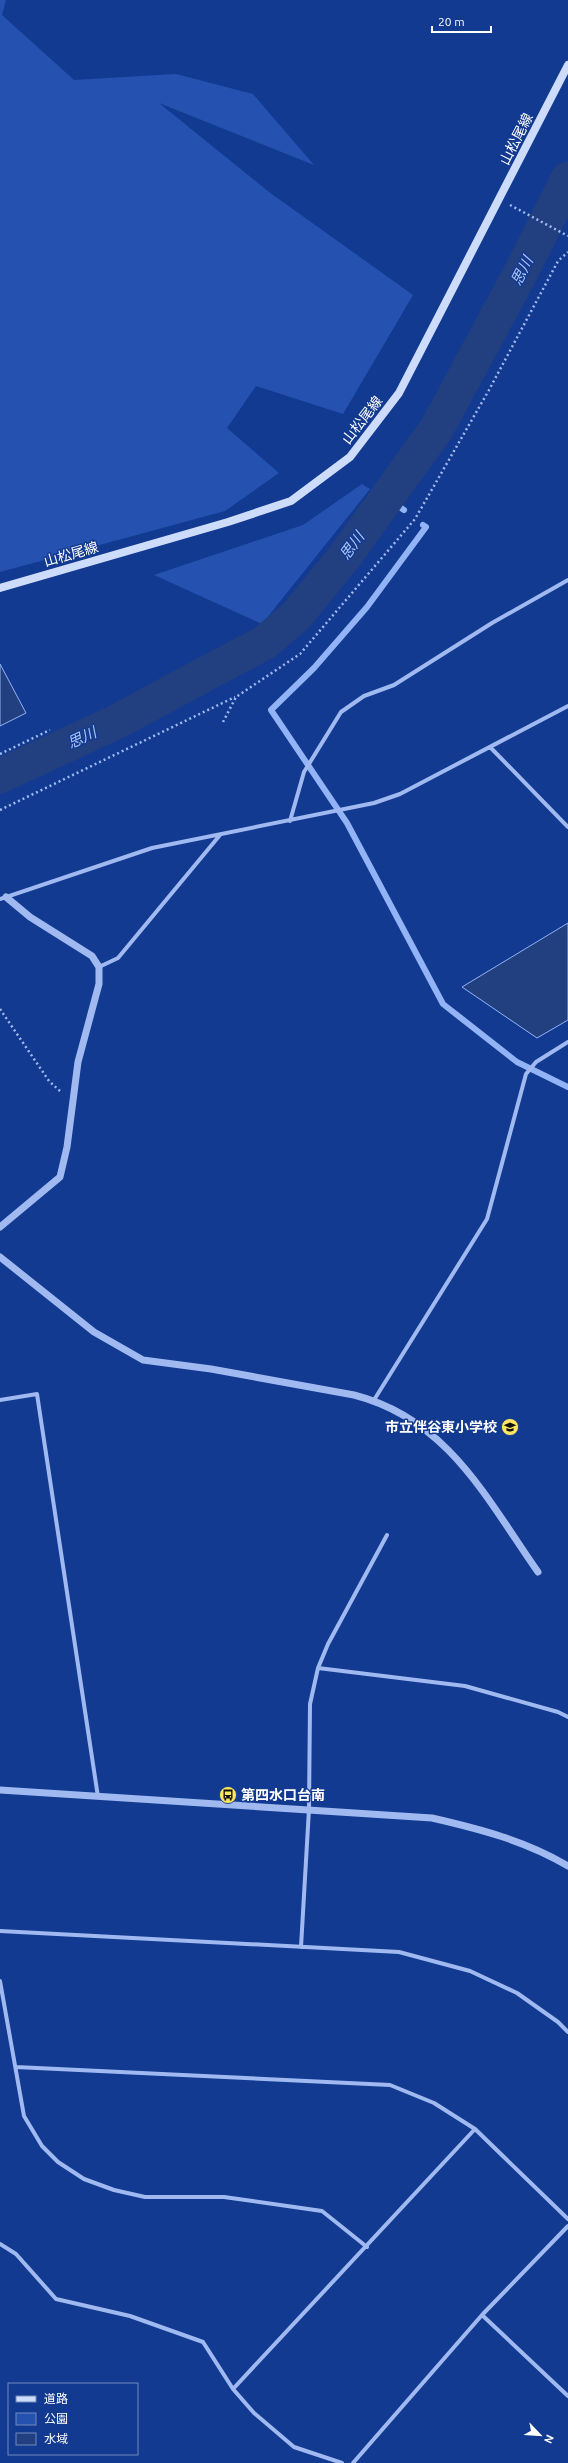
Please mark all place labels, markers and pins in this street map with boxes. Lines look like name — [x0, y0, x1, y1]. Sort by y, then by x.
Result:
school or university icon: 市立伴谷東小学校 — [500, 1417, 520, 1437]
place label: 市立伴谷東小学校 — [385, 1419, 497, 1435]
bus stop icon: 第四水口台南 — [218, 1785, 238, 1805]
place label: 第四水口台南 — [241, 1787, 325, 1803]

